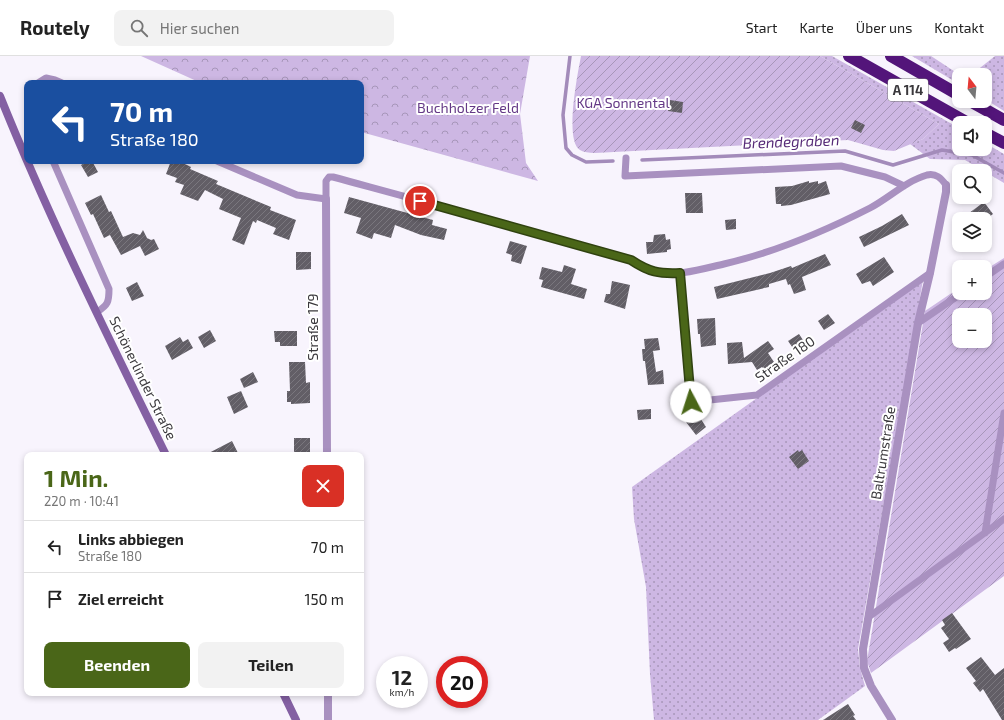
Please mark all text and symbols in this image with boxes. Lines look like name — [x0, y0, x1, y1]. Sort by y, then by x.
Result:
search box — [114, 10, 394, 46]
text: Routely — [20, 16, 90, 39]
icon: search — [128, 17, 150, 39]
text: Hier suchen — [160, 19, 240, 37]
text: Start — [746, 19, 777, 36]
text: Karte — [799, 19, 834, 36]
text: Über uns — [856, 19, 912, 36]
text: Kontakt — [934, 19, 984, 36]
north arrow — [952, 68, 992, 108]
map controls — [952, 68, 992, 348]
road number: A 114 — [888, 79, 928, 101]
text: 70 m — [110, 94, 173, 128]
park label: KGA Sonnental — [576, 94, 670, 111]
icon: left — [44, 96, 96, 148]
park label: Buchholzer Feld — [417, 99, 519, 116]
button: sound — [952, 116, 992, 156]
text: Straße 180 — [110, 128, 199, 150]
water label: Brendegraben — [742, 130, 840, 152]
button: search — [952, 164, 992, 204]
pin — [403, 184, 437, 218]
icon: arrive — [409, 190, 431, 212]
button: layers — [952, 212, 992, 252]
button: + — [952, 260, 992, 300]
street label: Straße 179 — [304, 293, 321, 361]
button: − — [952, 308, 992, 348]
street label: Schönerlinder Straße — [106, 313, 181, 442]
street label: Straße 180 — [752, 332, 818, 385]
position arrow — [670, 381, 712, 423]
street label: Baltrumstraße — [867, 405, 898, 501]
text: 1 Min. — [44, 463, 108, 492]
button: close — [302, 465, 344, 507]
text: 220 m · 10:41 — [44, 493, 119, 509]
text: Links abbiegen — [78, 530, 184, 548]
icon: left — [44, 536, 66, 558]
text: 70 m — [311, 538, 344, 556]
text: Straße 180 — [78, 548, 142, 564]
icon: arrive — [44, 588, 66, 610]
text: Ziel erreicht — [78, 590, 164, 608]
text: 150 m — [304, 590, 344, 608]
button: Beenden — [44, 642, 190, 688]
button: Teilen — [198, 642, 344, 688]
speed limit sign: 20 — [436, 656, 488, 708]
text: 12 — [392, 665, 412, 689]
text: km/h — [390, 686, 414, 698]

